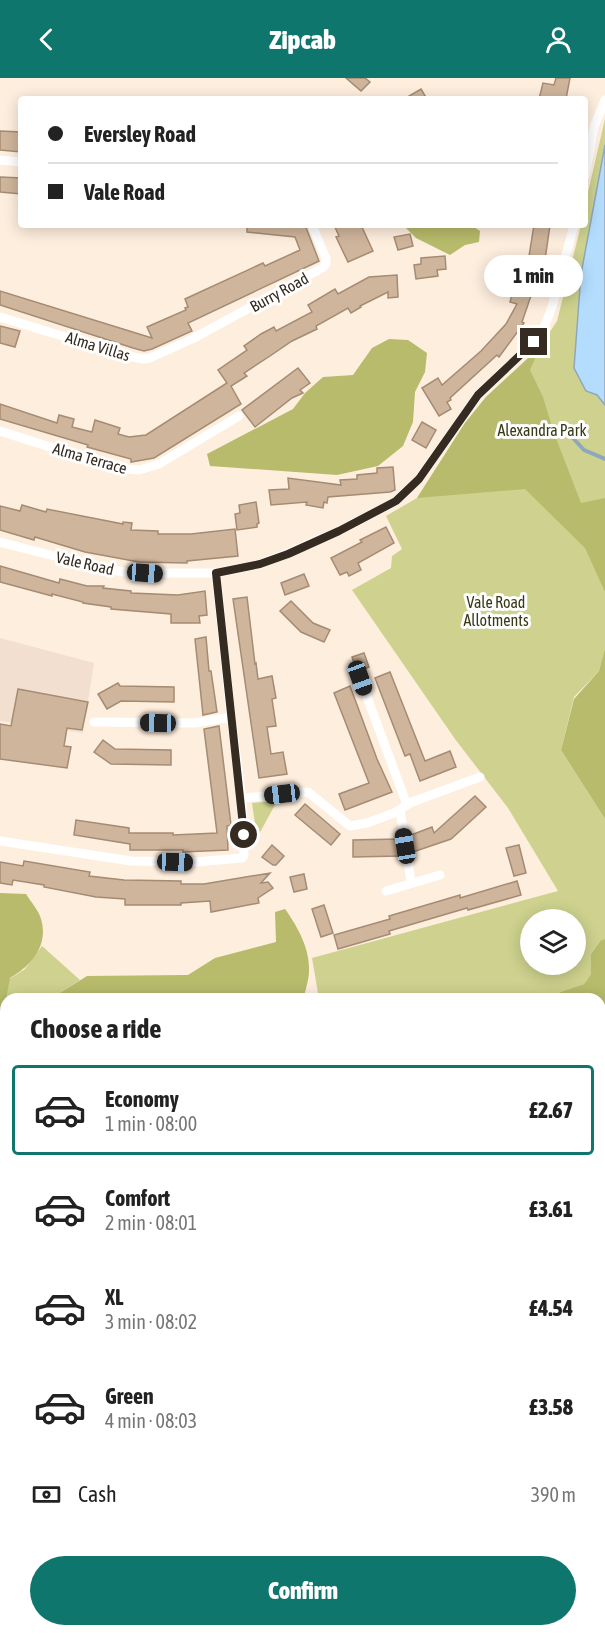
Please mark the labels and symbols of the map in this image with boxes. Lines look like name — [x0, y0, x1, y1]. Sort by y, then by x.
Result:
callout: 1 min — [484, 255, 584, 297]
street label: Burry Road — [247, 269, 312, 316]
street label: Alma Villas — [64, 328, 133, 364]
route end — [520, 328, 547, 355]
park label: Alexandra Park — [497, 421, 587, 439]
street label: Alma Terrace — [51, 439, 129, 477]
street label: Vale Road — [54, 548, 116, 578]
car — [126, 563, 164, 583]
park label: Vale Road Allotments — [463, 593, 529, 629]
car — [345, 658, 375, 698]
car — [140, 714, 176, 732]
car — [263, 783, 301, 805]
route start — [230, 821, 257, 848]
car — [393, 827, 417, 865]
car — [157, 852, 193, 872]

